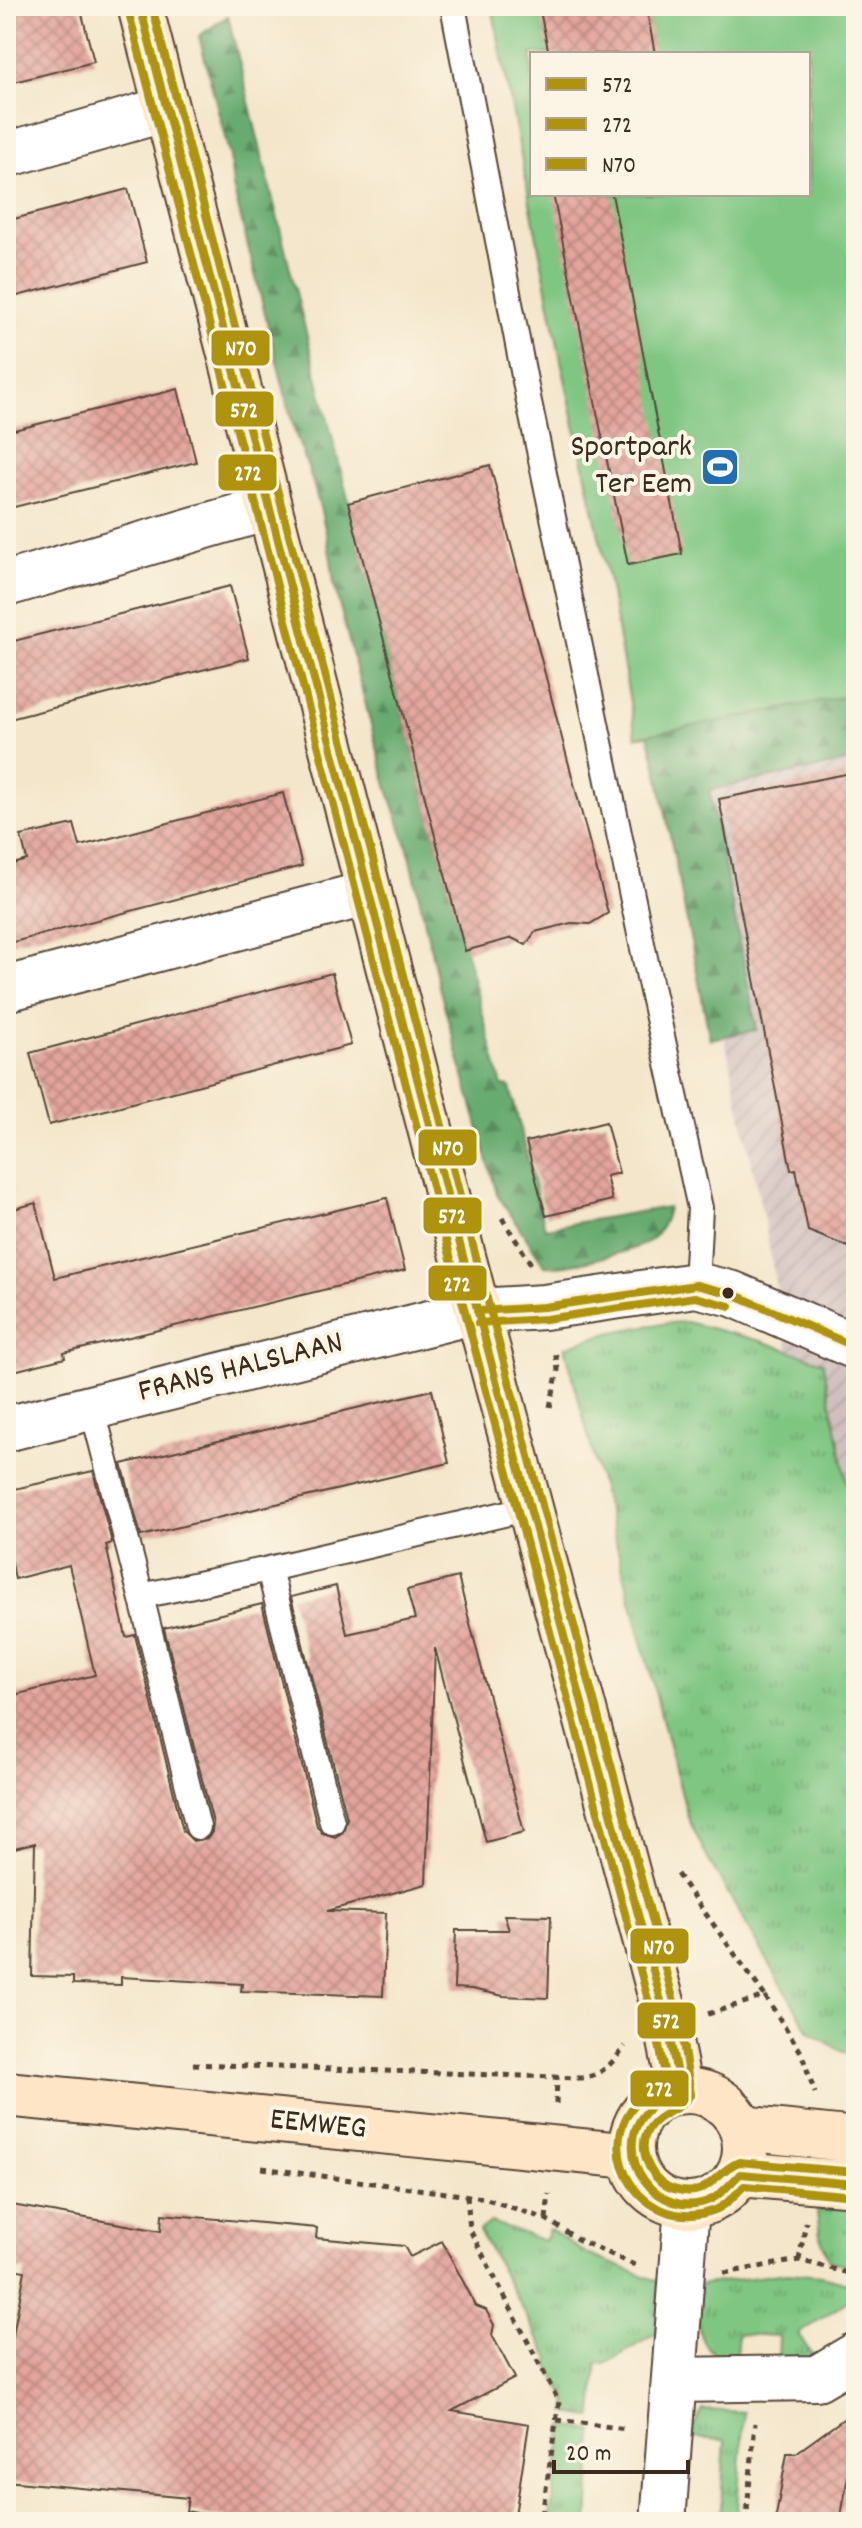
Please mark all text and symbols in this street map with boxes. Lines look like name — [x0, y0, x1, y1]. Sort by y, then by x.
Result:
legend — [530, 52, 810, 196]
text: 572 — [602, 70, 633, 104]
text: 272 — [602, 110, 632, 144]
text: N70 — [602, 150, 636, 184]
line badge: N70 — [210, 329, 271, 367]
text: N70 — [225, 335, 257, 366]
line badge: 572 — [214, 390, 275, 428]
text: 572 — [230, 397, 258, 428]
place label: Sportpark Ter Eem — [570, 426, 692, 509]
sports icon: Sportpark Ter Eem — [699, 446, 741, 488]
line badge: 272 — [217, 453, 278, 492]
text: 272 — [234, 460, 262, 491]
line badge: N70 — [417, 1128, 478, 1167]
text: N70 — [432, 1135, 464, 1166]
line badge: 572 — [422, 1196, 483, 1235]
text: 572 — [438, 1203, 466, 1234]
line badge: 272 — [427, 1264, 488, 1302]
text: 272 — [443, 1271, 471, 1302]
unlabelled marker — [720, 1285, 736, 1301]
street label: FRANS HALSLAAN — [134, 1321, 348, 1417]
line badge: N70 — [629, 1927, 690, 1965]
text: N70 — [643, 1934, 675, 1965]
line badge: 572 — [636, 2001, 697, 2040]
text: 572 — [652, 2008, 680, 2039]
line badge: 272 — [629, 2069, 690, 2108]
text: 272 — [645, 2076, 673, 2107]
street label: EEMWEG — [267, 2098, 369, 2154]
scale bar — [554, 2424, 688, 2474]
text: 20 m — [566, 2438, 612, 2472]

